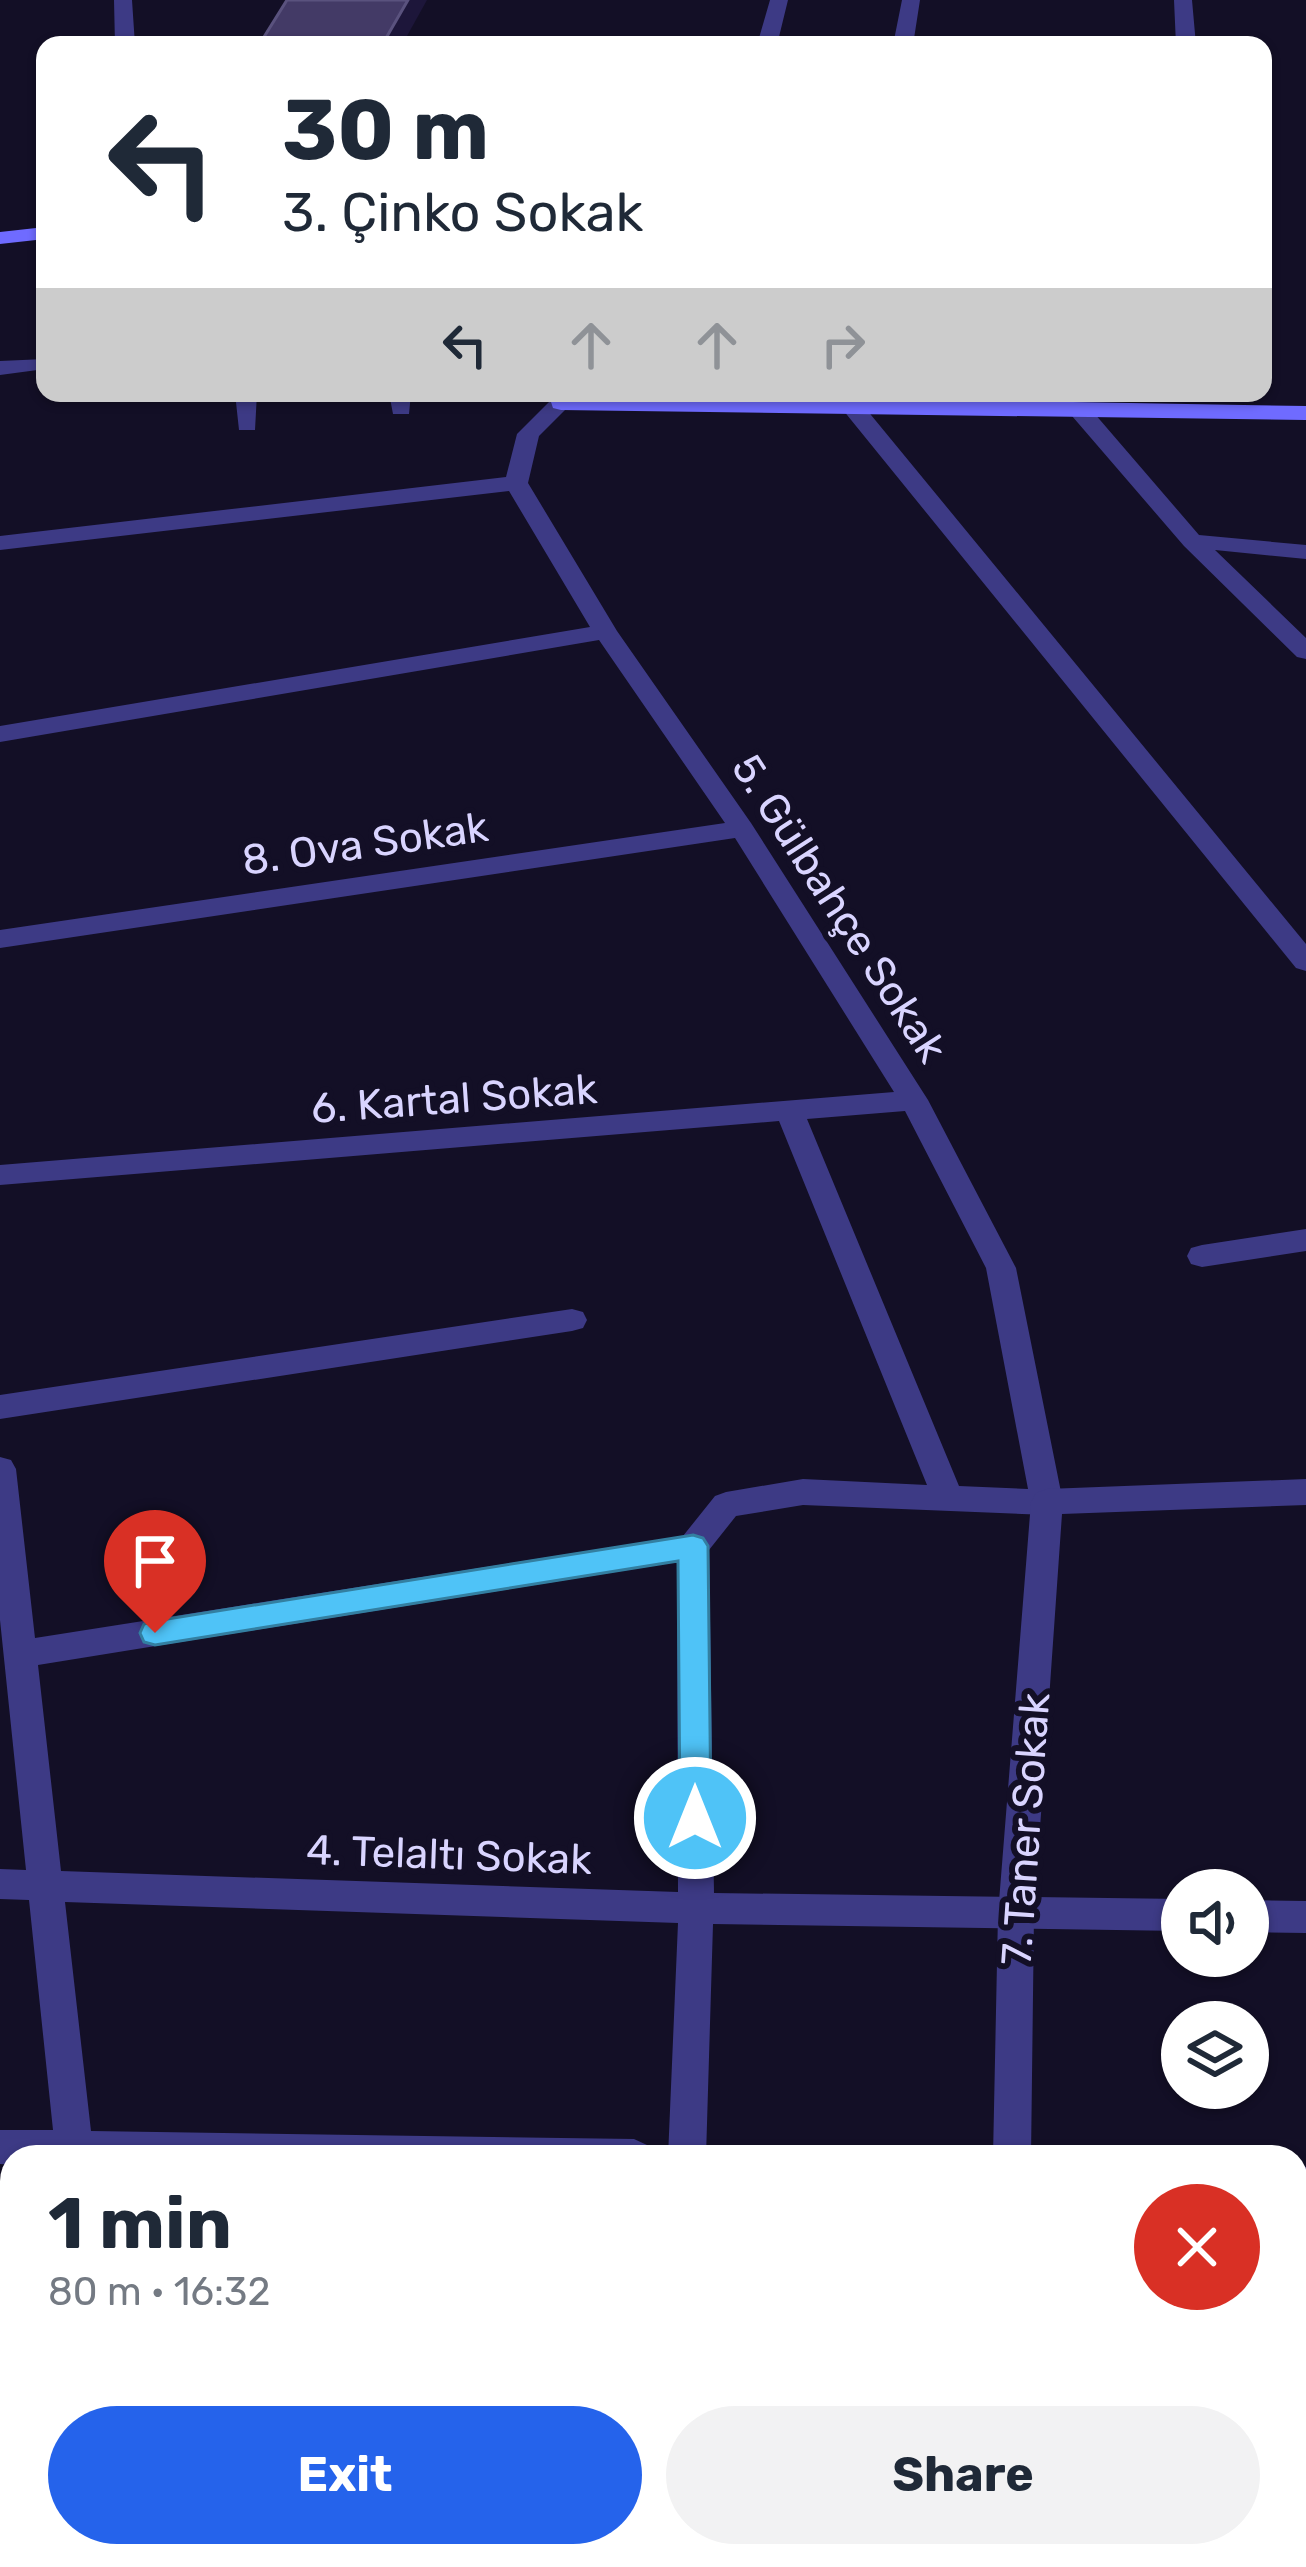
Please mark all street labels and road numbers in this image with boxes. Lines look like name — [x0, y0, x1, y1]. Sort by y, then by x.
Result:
street label: 5. Gülbahçe Sokak — [721, 745, 957, 1072]
street label: 8. Ova Sokak — [239, 802, 492, 886]
street label: 6. Kartal Sokak — [309, 1064, 599, 1134]
street label: 7. Taner Sokak — [992, 1691, 1060, 1967]
street label: 4. Telaltı Sokak — [305, 1825, 593, 1885]

